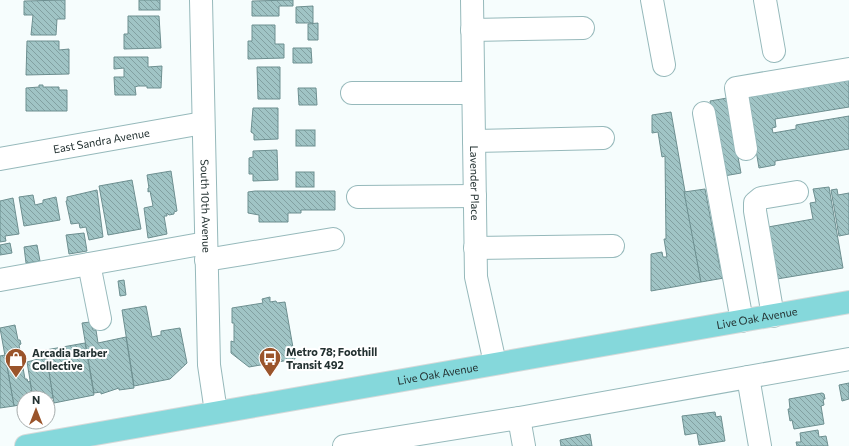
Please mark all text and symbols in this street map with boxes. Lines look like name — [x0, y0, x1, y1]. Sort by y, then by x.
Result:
street label: East Sandra Avenue — [52, 126, 151, 155]
street label: Lavender Place — [468, 145, 482, 221]
street label: South 10th Avenue — [198, 159, 214, 253]
street label: Live Oak Avenue — [715, 304, 799, 331]
bus stop icon: Metro 78; Foothill Transit 492 — [257, 345, 283, 378]
place label: Metro 78; Foothill Transit 492 — [286, 345, 377, 371]
shop icon: Arcadia Barber Collective — [3, 346, 29, 379]
place label: Arcadia Barber Collective — [32, 346, 108, 372]
street label: Live Oak Avenue — [396, 360, 479, 387]
north arrow — [16, 390, 56, 430]
text: N — [32, 393, 40, 406]

